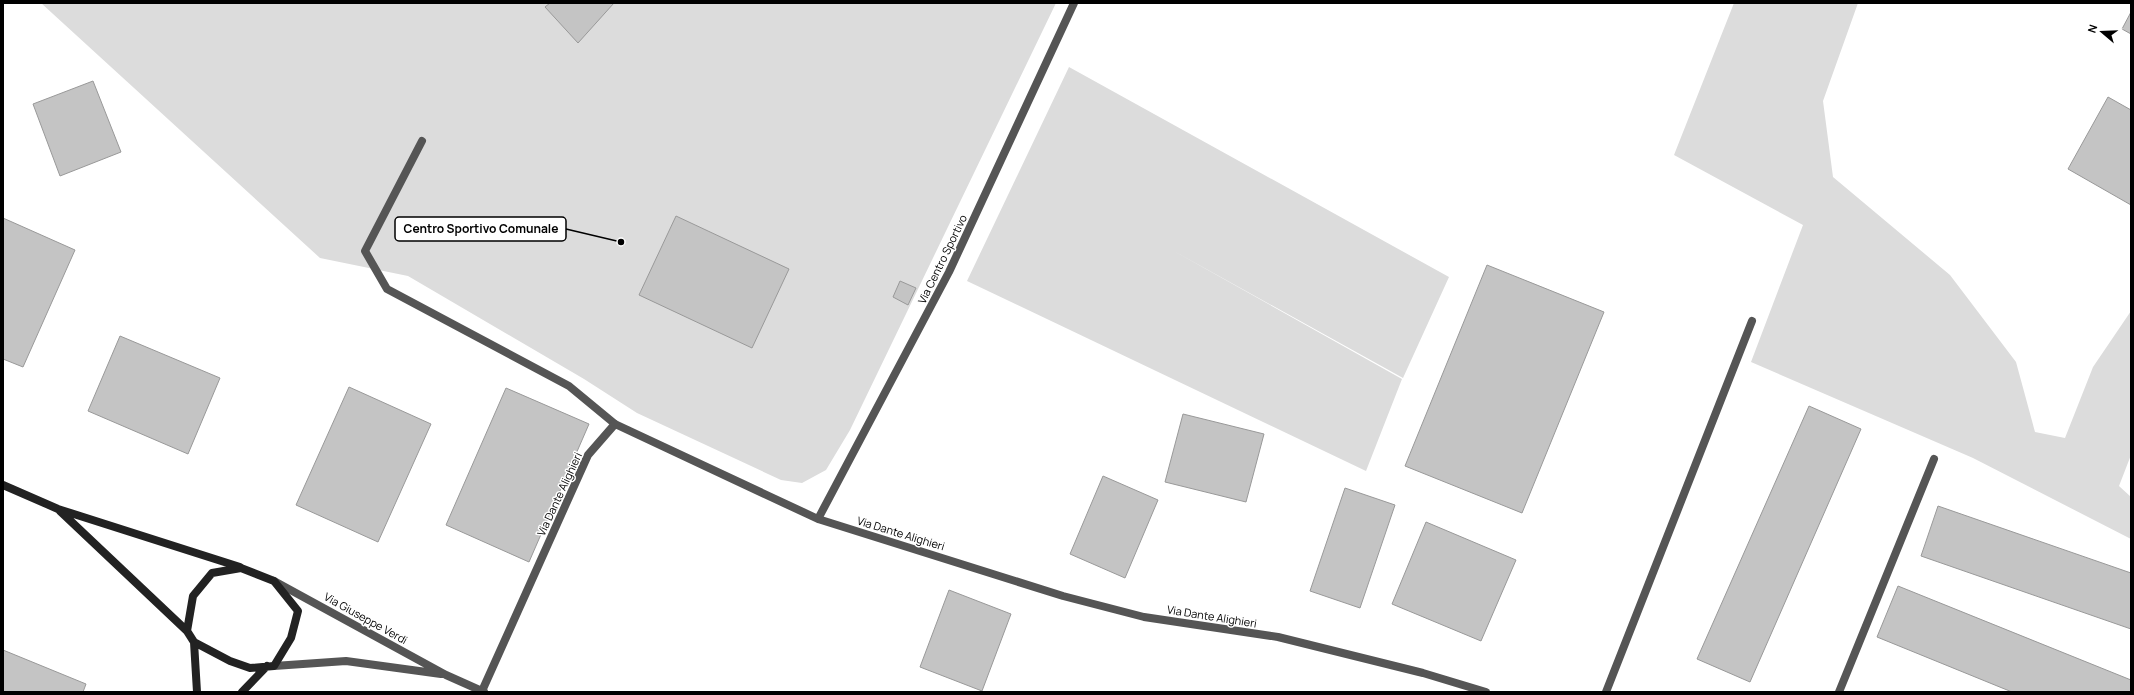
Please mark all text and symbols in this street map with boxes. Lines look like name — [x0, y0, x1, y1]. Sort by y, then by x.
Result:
north arrow — [2082, 12, 2122, 52]
text: N — [2084, 22, 2100, 35]
street label: Via Centro Sportivo — [914, 211, 970, 306]
callout: Centro Sportivo Comunale — [395, 217, 566, 241]
text: Centro Sportivo Comunale — [404, 220, 558, 237]
street label: Via Dante Alighieri — [533, 450, 585, 538]
street label: Via Dante Alighieri — [855, 513, 947, 553]
street label: Via Giuseppe Verdi — [322, 589, 410, 647]
street label: Via Dante Alighieri — [1166, 601, 1258, 631]

